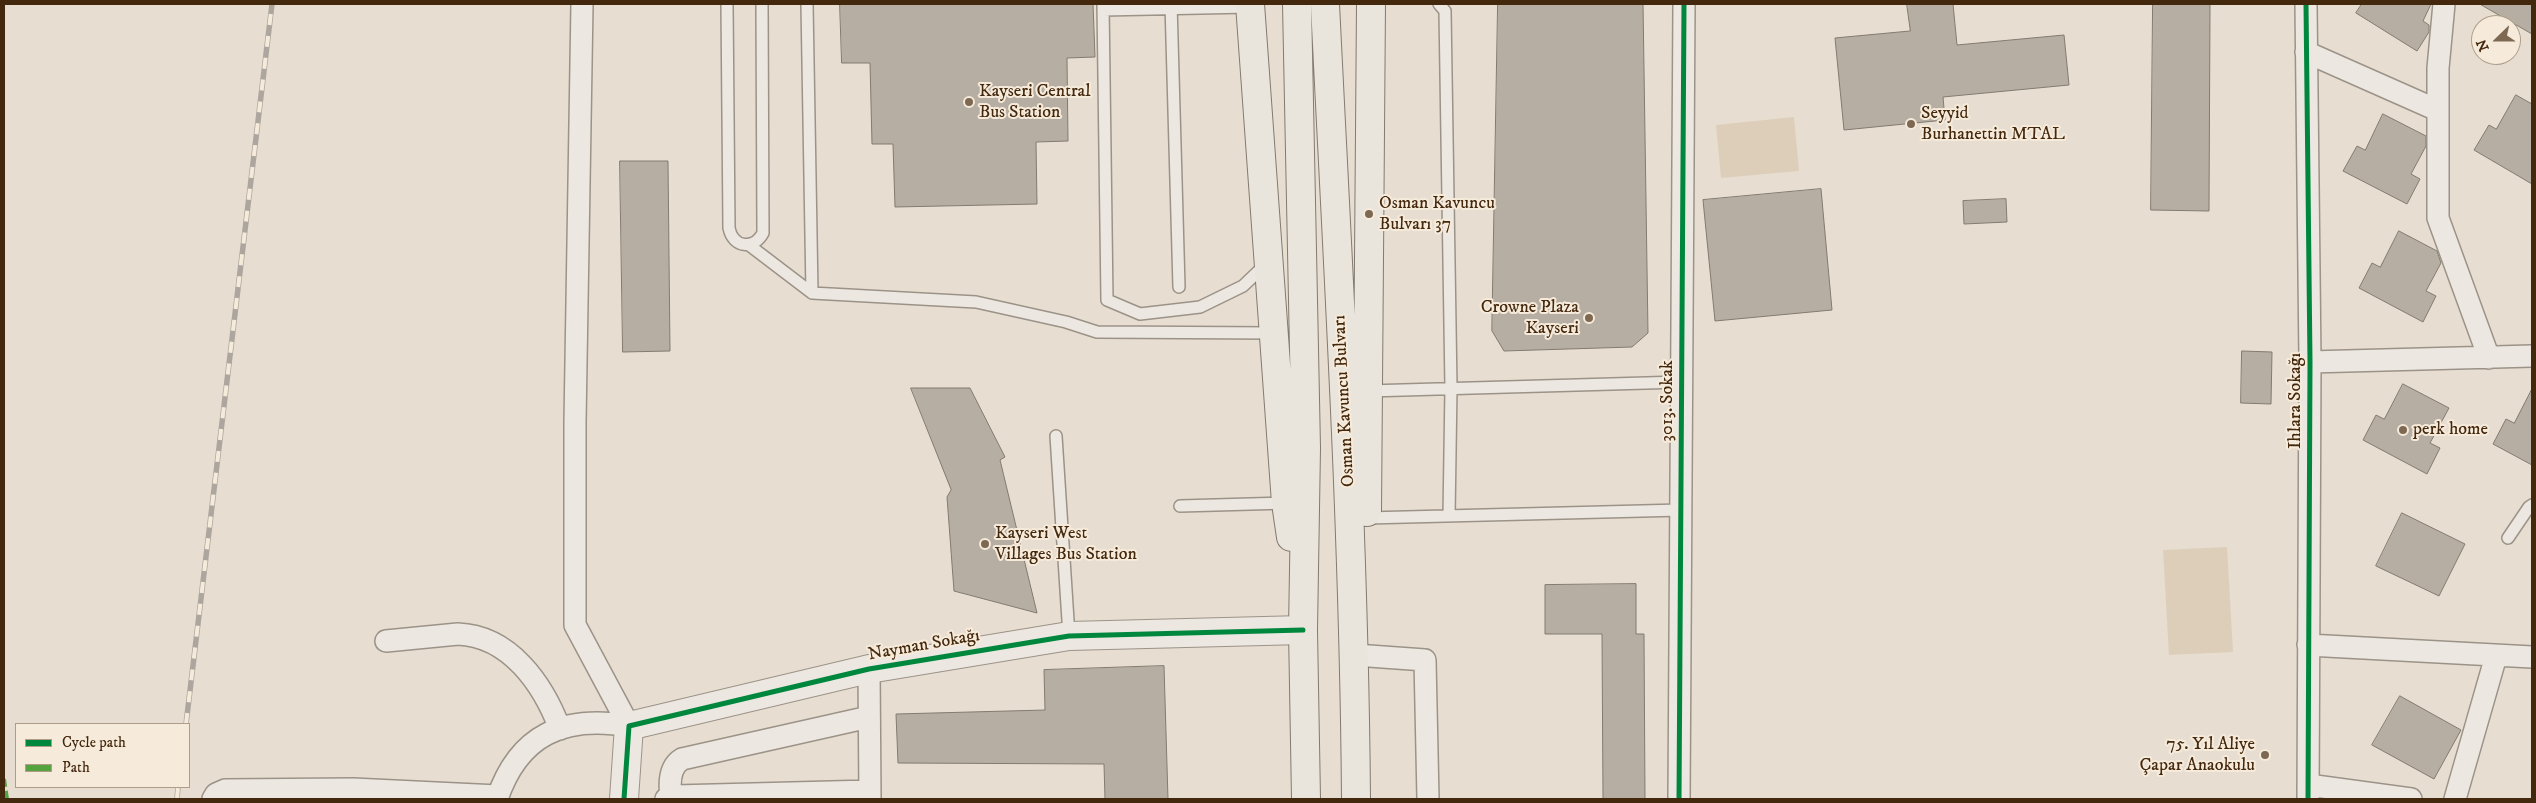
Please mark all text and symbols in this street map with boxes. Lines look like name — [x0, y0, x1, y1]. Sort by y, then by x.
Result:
north arrow — [2471, 15, 2521, 65]
text: N — [2473, 37, 2494, 54]
place label: Kayseri Central Bus Station — [979, 81, 1091, 124]
marker: Kayseri Central Bus Station — [963, 96, 975, 108]
place label: Seyyid Burhanettin MTAL — [1921, 103, 2065, 146]
marker: Seyyid Burhanettin MTAL — [1905, 118, 1917, 130]
place label: Osman Kavuncu Bulvarı 37 — [1379, 193, 1495, 235]
marker: Osman Kavuncu Bulvarı 37 — [1363, 208, 1375, 220]
place label: Crowne Plaza Kayseri — [1481, 297, 1579, 340]
marker: Crowne Plaza Kayseri — [1583, 312, 1595, 324]
street label: Osman Kavuncu Bulvarı — [1330, 315, 1360, 487]
street label: Ihlara Sokağı — [2285, 353, 2307, 449]
street label: 3013. Sokak — [1657, 360, 1679, 442]
place label: perk home — [2413, 419, 2488, 441]
marker: perk home — [2397, 424, 2409, 436]
place label: Kayseri West Villages Bus Station — [995, 523, 1137, 566]
marker: Kayseri West Villages Bus Station — [979, 538, 991, 550]
street label: Nayman Sokağı — [866, 626, 982, 666]
legend — [15, 723, 190, 788]
text: Cycle path — [62, 733, 126, 752]
place label: 75. Yıl Aliye Çapar Anaokulu — [2139, 734, 2255, 776]
marker: 75. Yıl Aliye Çapar Anaokulu — [2259, 749, 2271, 761]
text: Path — [62, 758, 90, 777]

